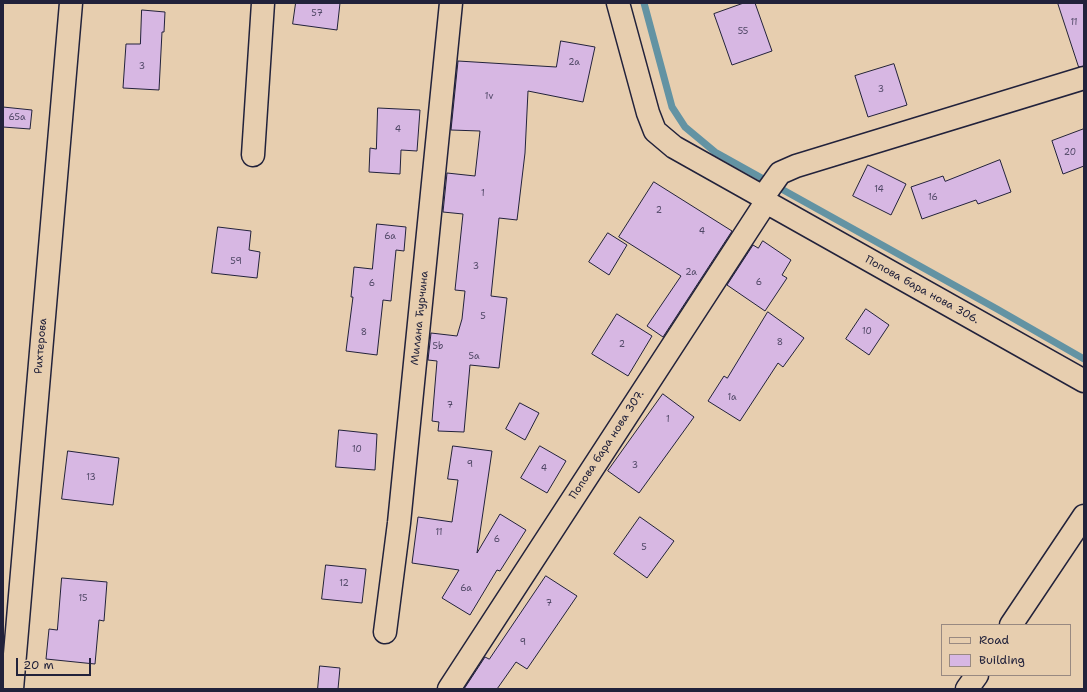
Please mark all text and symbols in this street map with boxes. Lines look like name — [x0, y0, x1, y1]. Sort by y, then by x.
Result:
house number: 57 — [311, 9, 323, 19]
house number: 11 — [1070, 18, 1078, 28]
house number: 55 — [738, 27, 748, 37]
house number: 2a — [568, 58, 580, 68]
house number: 3 — [139, 62, 145, 72]
house number: 3 — [878, 85, 884, 95]
house number: 1v — [485, 92, 493, 102]
house number: 65a — [8, 113, 26, 123]
house number: 4 — [395, 125, 401, 135]
house number: 20 — [1064, 148, 1076, 158]
house number: 14 — [874, 185, 884, 195]
house number: 1 — [481, 189, 485, 199]
house number: 16 — [928, 193, 938, 203]
house number: 2 — [656, 206, 662, 216]
house number: 4 — [699, 227, 705, 237]
house number: 6a — [384, 232, 396, 242]
street label: Попова бара нова 306. — [863, 253, 981, 327]
house number: 59 — [230, 257, 242, 267]
house number: 3 — [473, 262, 479, 272]
house number: 2a — [685, 268, 697, 278]
street label: Милана Ћурчина — [408, 270, 432, 366]
house number: 6 — [756, 278, 762, 288]
house number: 6 — [369, 279, 375, 289]
house number: 5 — [480, 312, 486, 322]
street label: Рихтерова — [32, 318, 50, 374]
house number: 10 — [862, 327, 872, 337]
house number: 8 — [361, 328, 367, 338]
house number: 8 — [777, 338, 783, 348]
house number: 2 — [619, 340, 625, 350]
house number: 5b — [433, 342, 443, 352]
house number: 5a — [468, 352, 480, 362]
street label: Попова бара нова 307. — [567, 388, 647, 502]
house number: 1a — [727, 393, 737, 403]
house number: 7 — [447, 401, 453, 411]
house number: 1 — [666, 415, 670, 425]
house number: 10 — [352, 445, 362, 455]
house number: 9 — [467, 460, 473, 470]
house number: 3 — [632, 461, 638, 471]
house number: 4 — [541, 464, 547, 474]
house number: 13 — [86, 473, 96, 483]
house number: 11 — [435, 528, 443, 538]
house number: 6 — [494, 535, 500, 545]
house number: 5 — [641, 543, 647, 553]
house number: 12 — [339, 579, 349, 589]
house number: 6a — [460, 584, 472, 594]
house number: 15 — [78, 594, 88, 604]
house number: 7 — [546, 599, 552, 609]
legend — [941, 624, 1071, 676]
text: Road — [979, 632, 1009, 648]
house number: 9 — [520, 638, 526, 648]
scale bar — [18, 650, 93, 676]
text: Building — [979, 652, 1025, 668]
text: 20 m — [23, 657, 54, 673]

